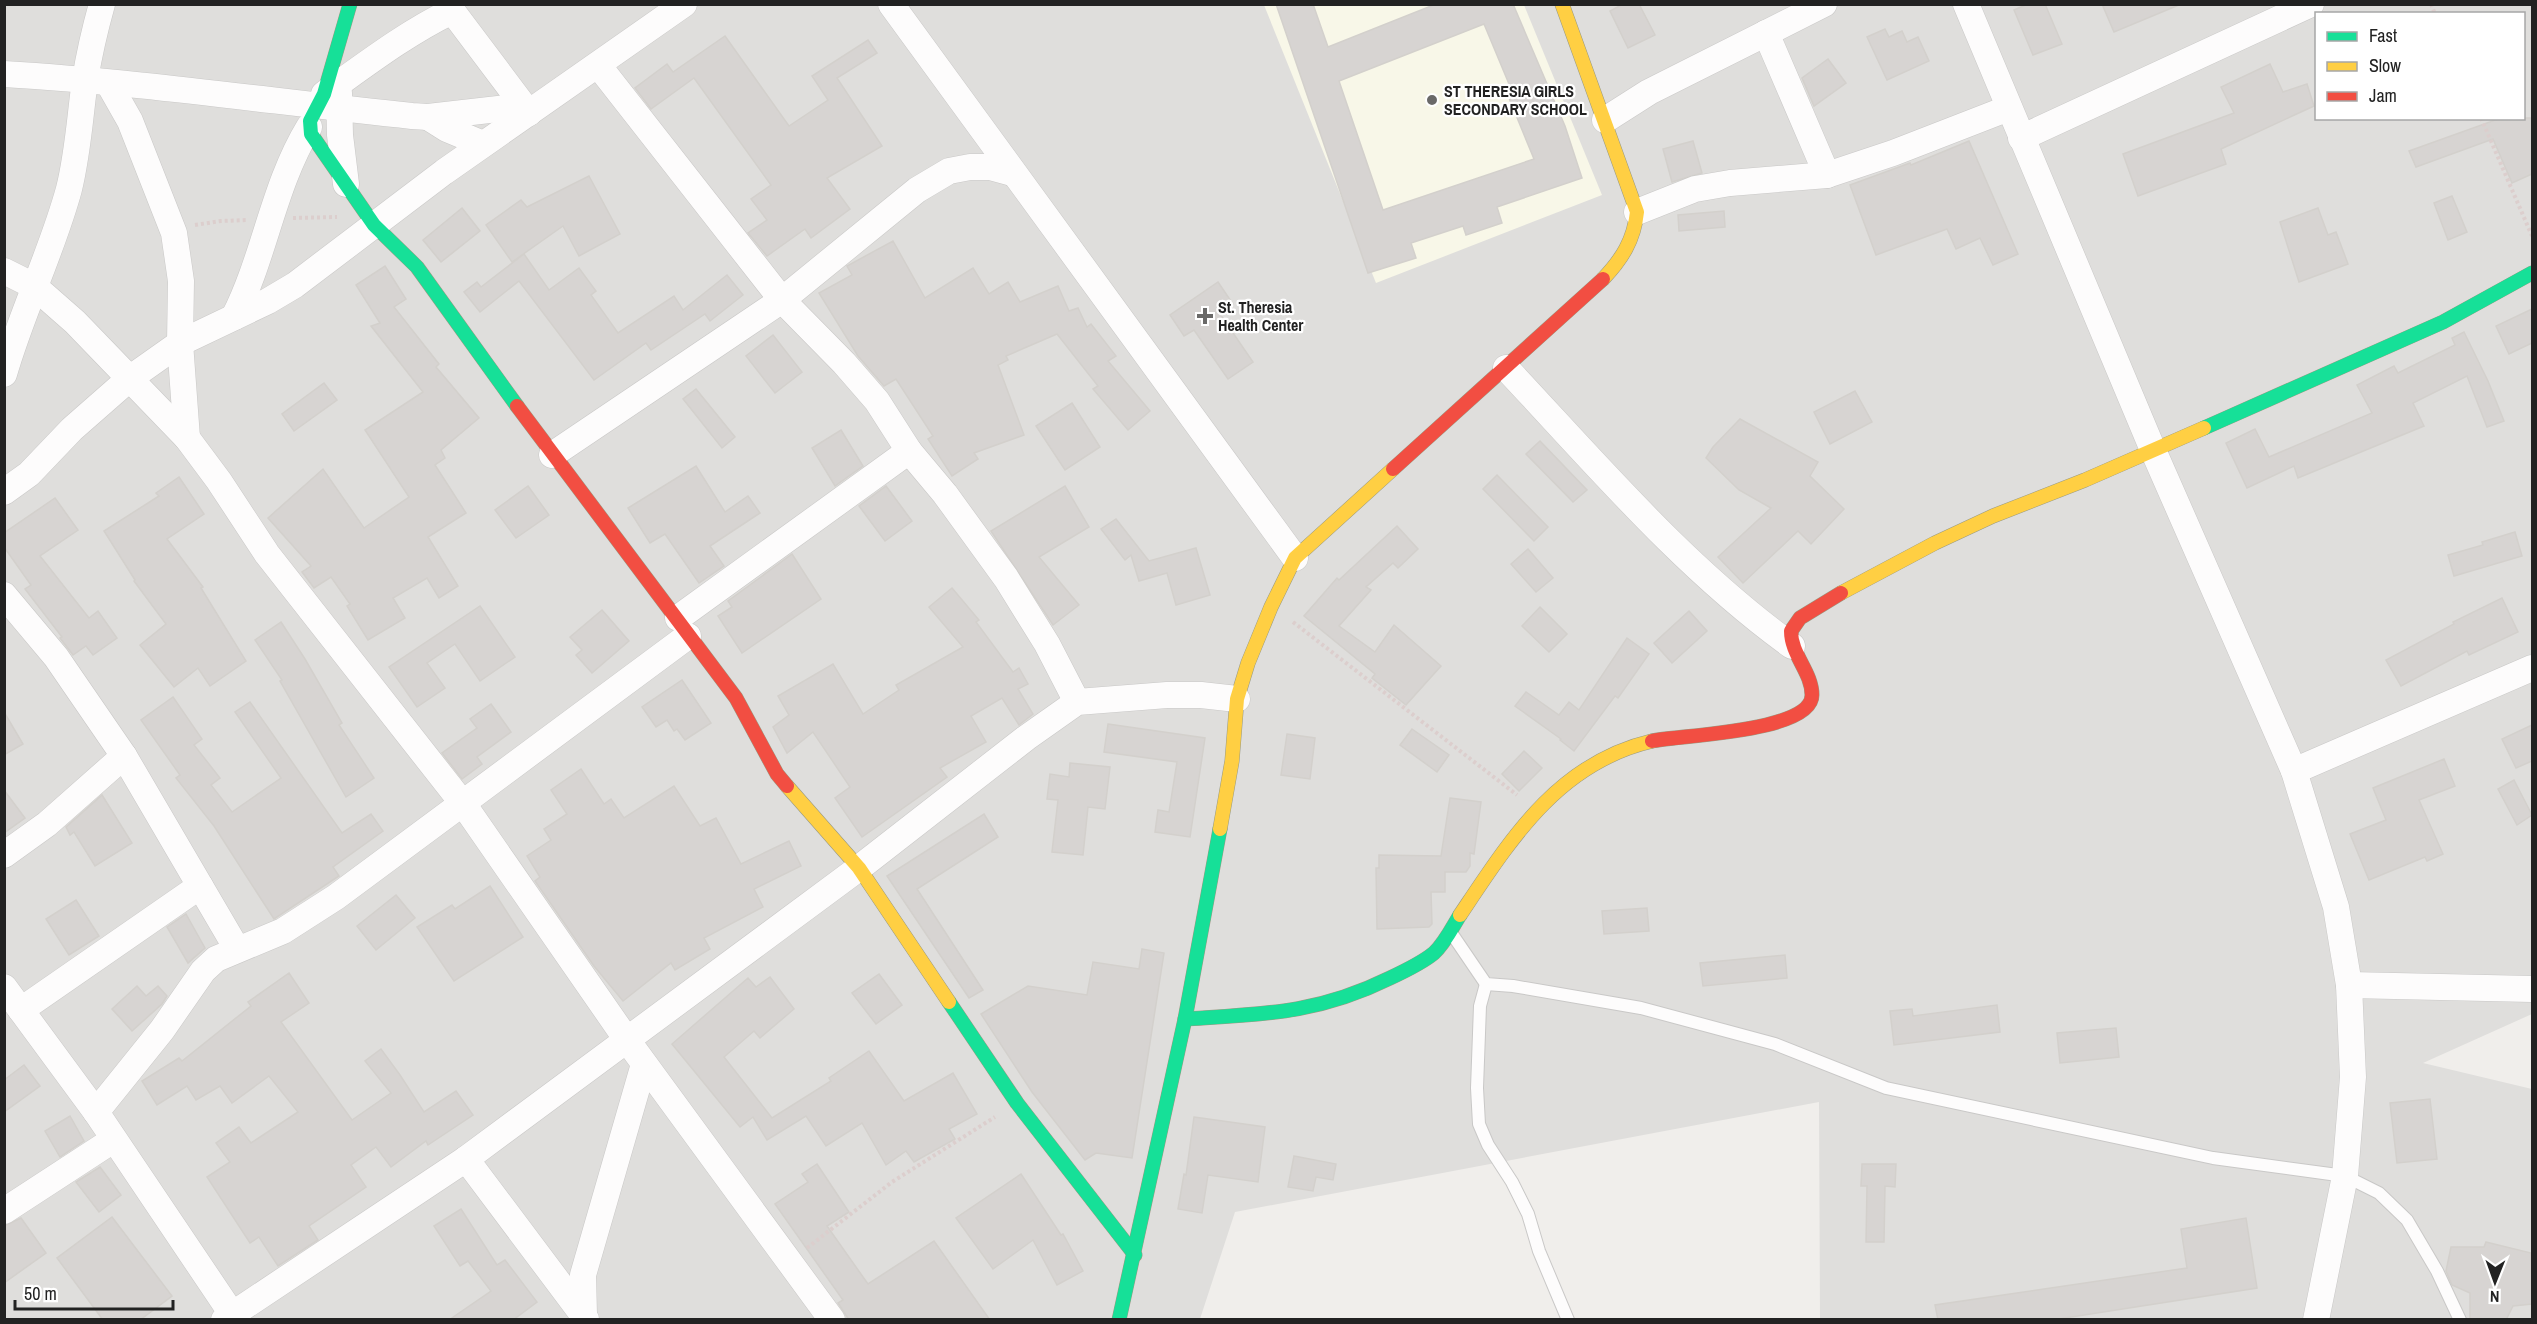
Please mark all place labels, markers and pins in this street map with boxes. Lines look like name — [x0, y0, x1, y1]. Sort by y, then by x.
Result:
place label: ST THERESIA GIRLS SECONDARY SCHOOL — [1444, 80, 1587, 120]
marker: ST THERESIA GIRLS SECONDARY SCHOOL — [1425, 93, 1439, 107]
place label: St. Theresia Health Center — [1218, 296, 1304, 336]
marker: St. Theresia Health Center — [1196, 307, 1214, 325]

